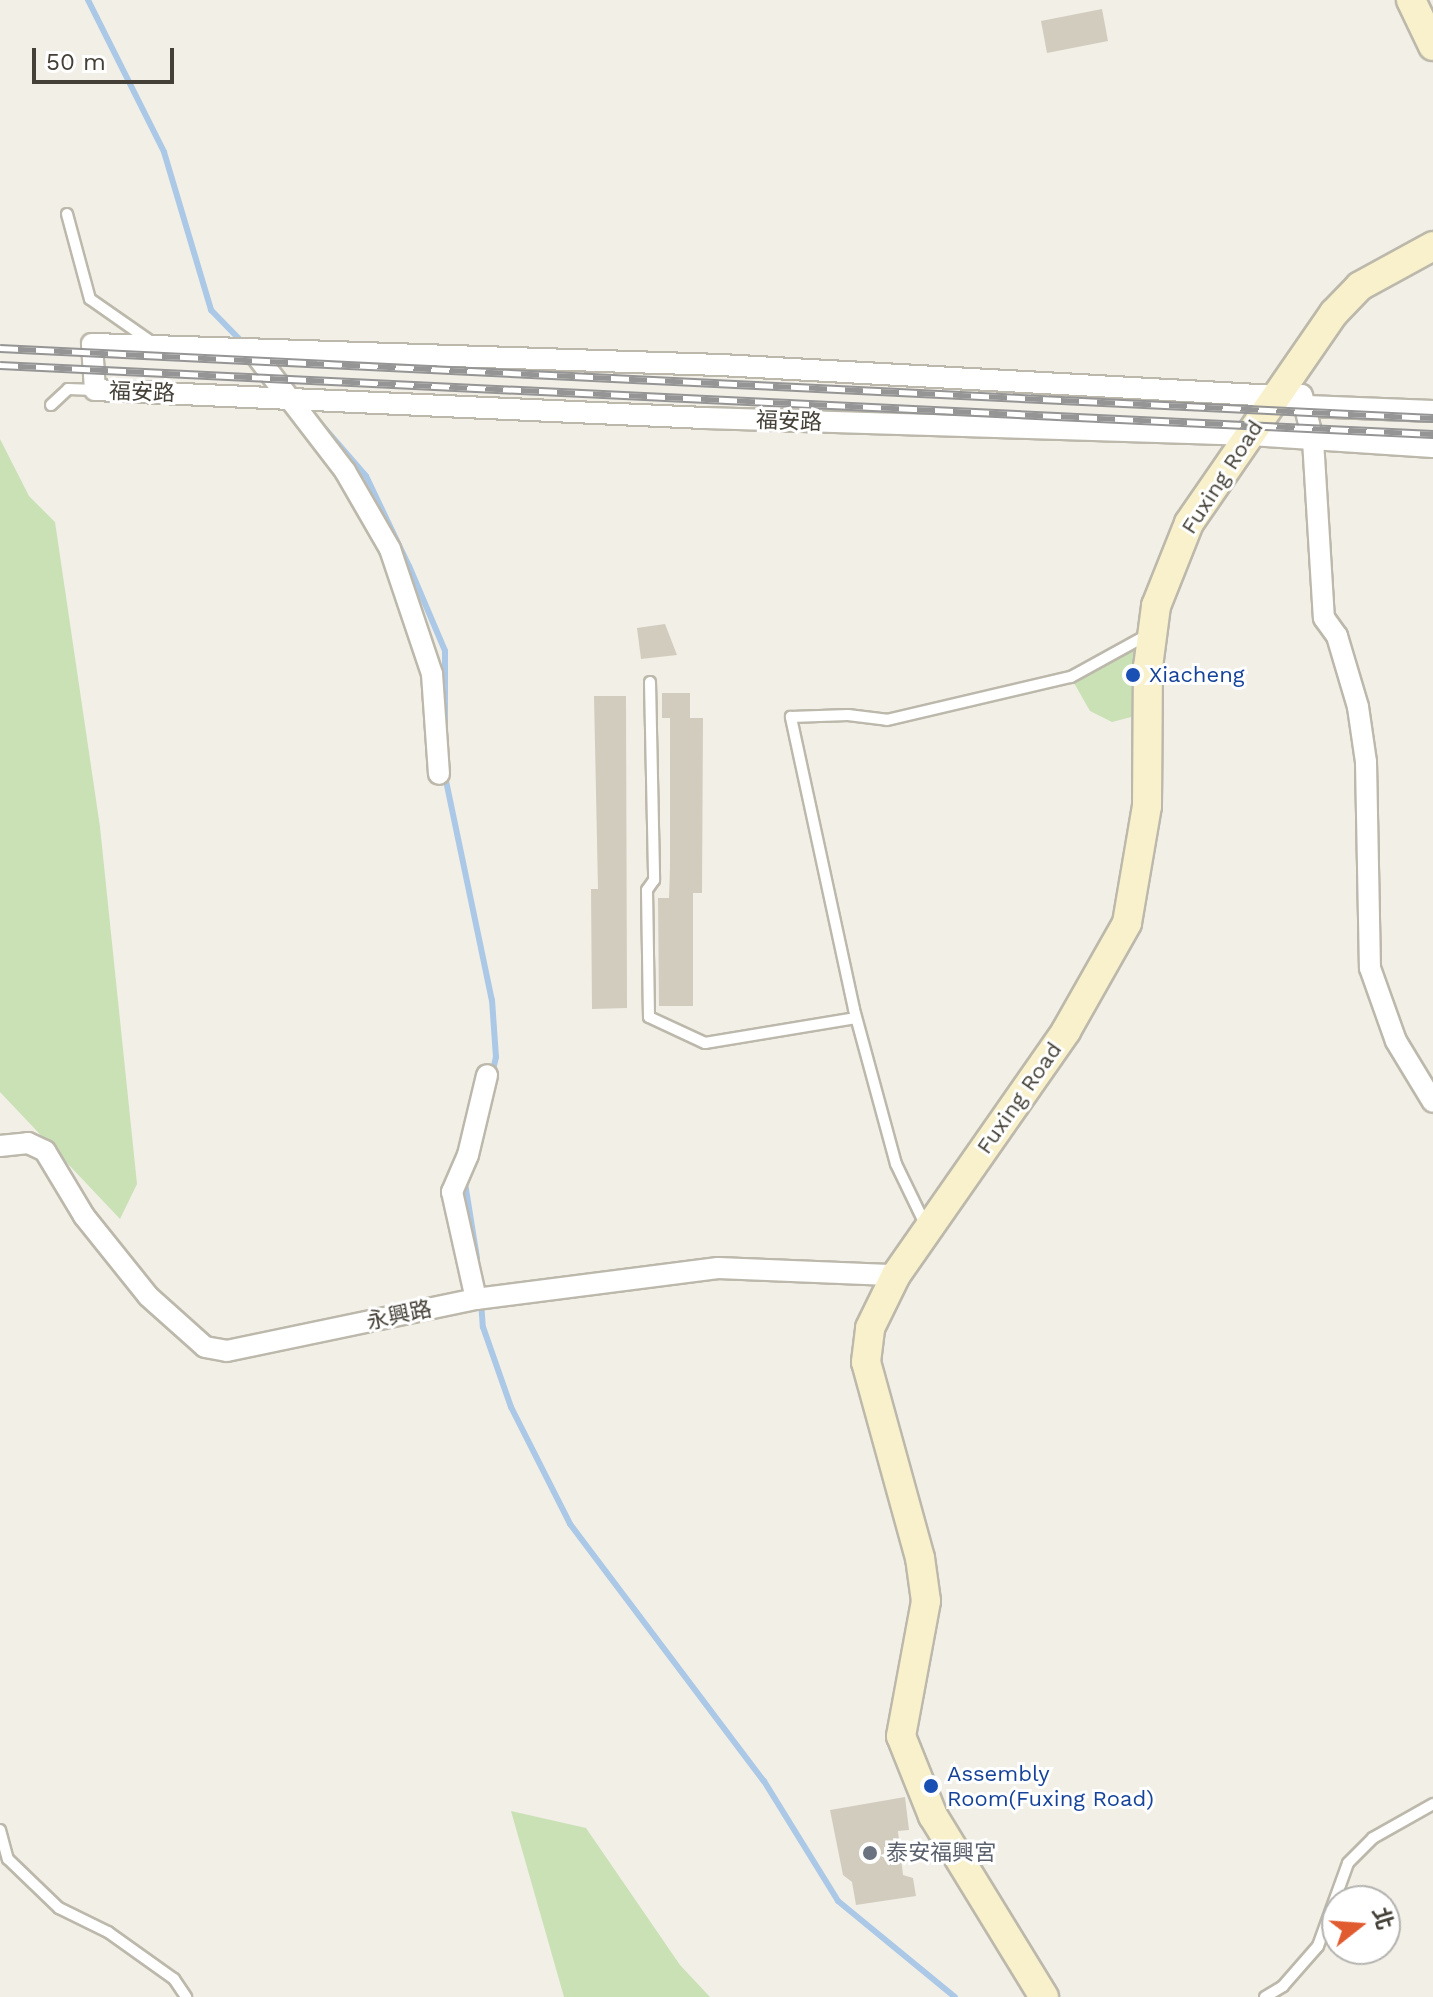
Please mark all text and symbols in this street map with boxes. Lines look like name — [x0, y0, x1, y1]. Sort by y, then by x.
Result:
scale bar — [36, 32, 178, 82]
text: 50 m — [46, 48, 106, 76]
street label: 福安路 — [109, 378, 175, 406]
street label: 福安路 — [756, 407, 822, 435]
street label: Fuxing Road — [1175, 415, 1269, 539]
place label: Xiacheng — [1149, 662, 1244, 688]
marker: Xiacheng — [1124, 666, 1142, 684]
street label: Fuxing Road — [971, 1037, 1067, 1159]
street label: 永興路 — [364, 1295, 434, 1335]
place label: Assembly Room(Fuxing Road) — [947, 1760, 1154, 1812]
marker: Assembly Room(Fuxing Road) — [922, 1777, 940, 1795]
place label: 泰安福興宮 — [886, 1840, 996, 1866]
marker: 泰安福興宮 — [861, 1844, 879, 1862]
north arrow — [1321, 1885, 1401, 1965]
text: 北 — [1367, 1904, 1398, 1933]

